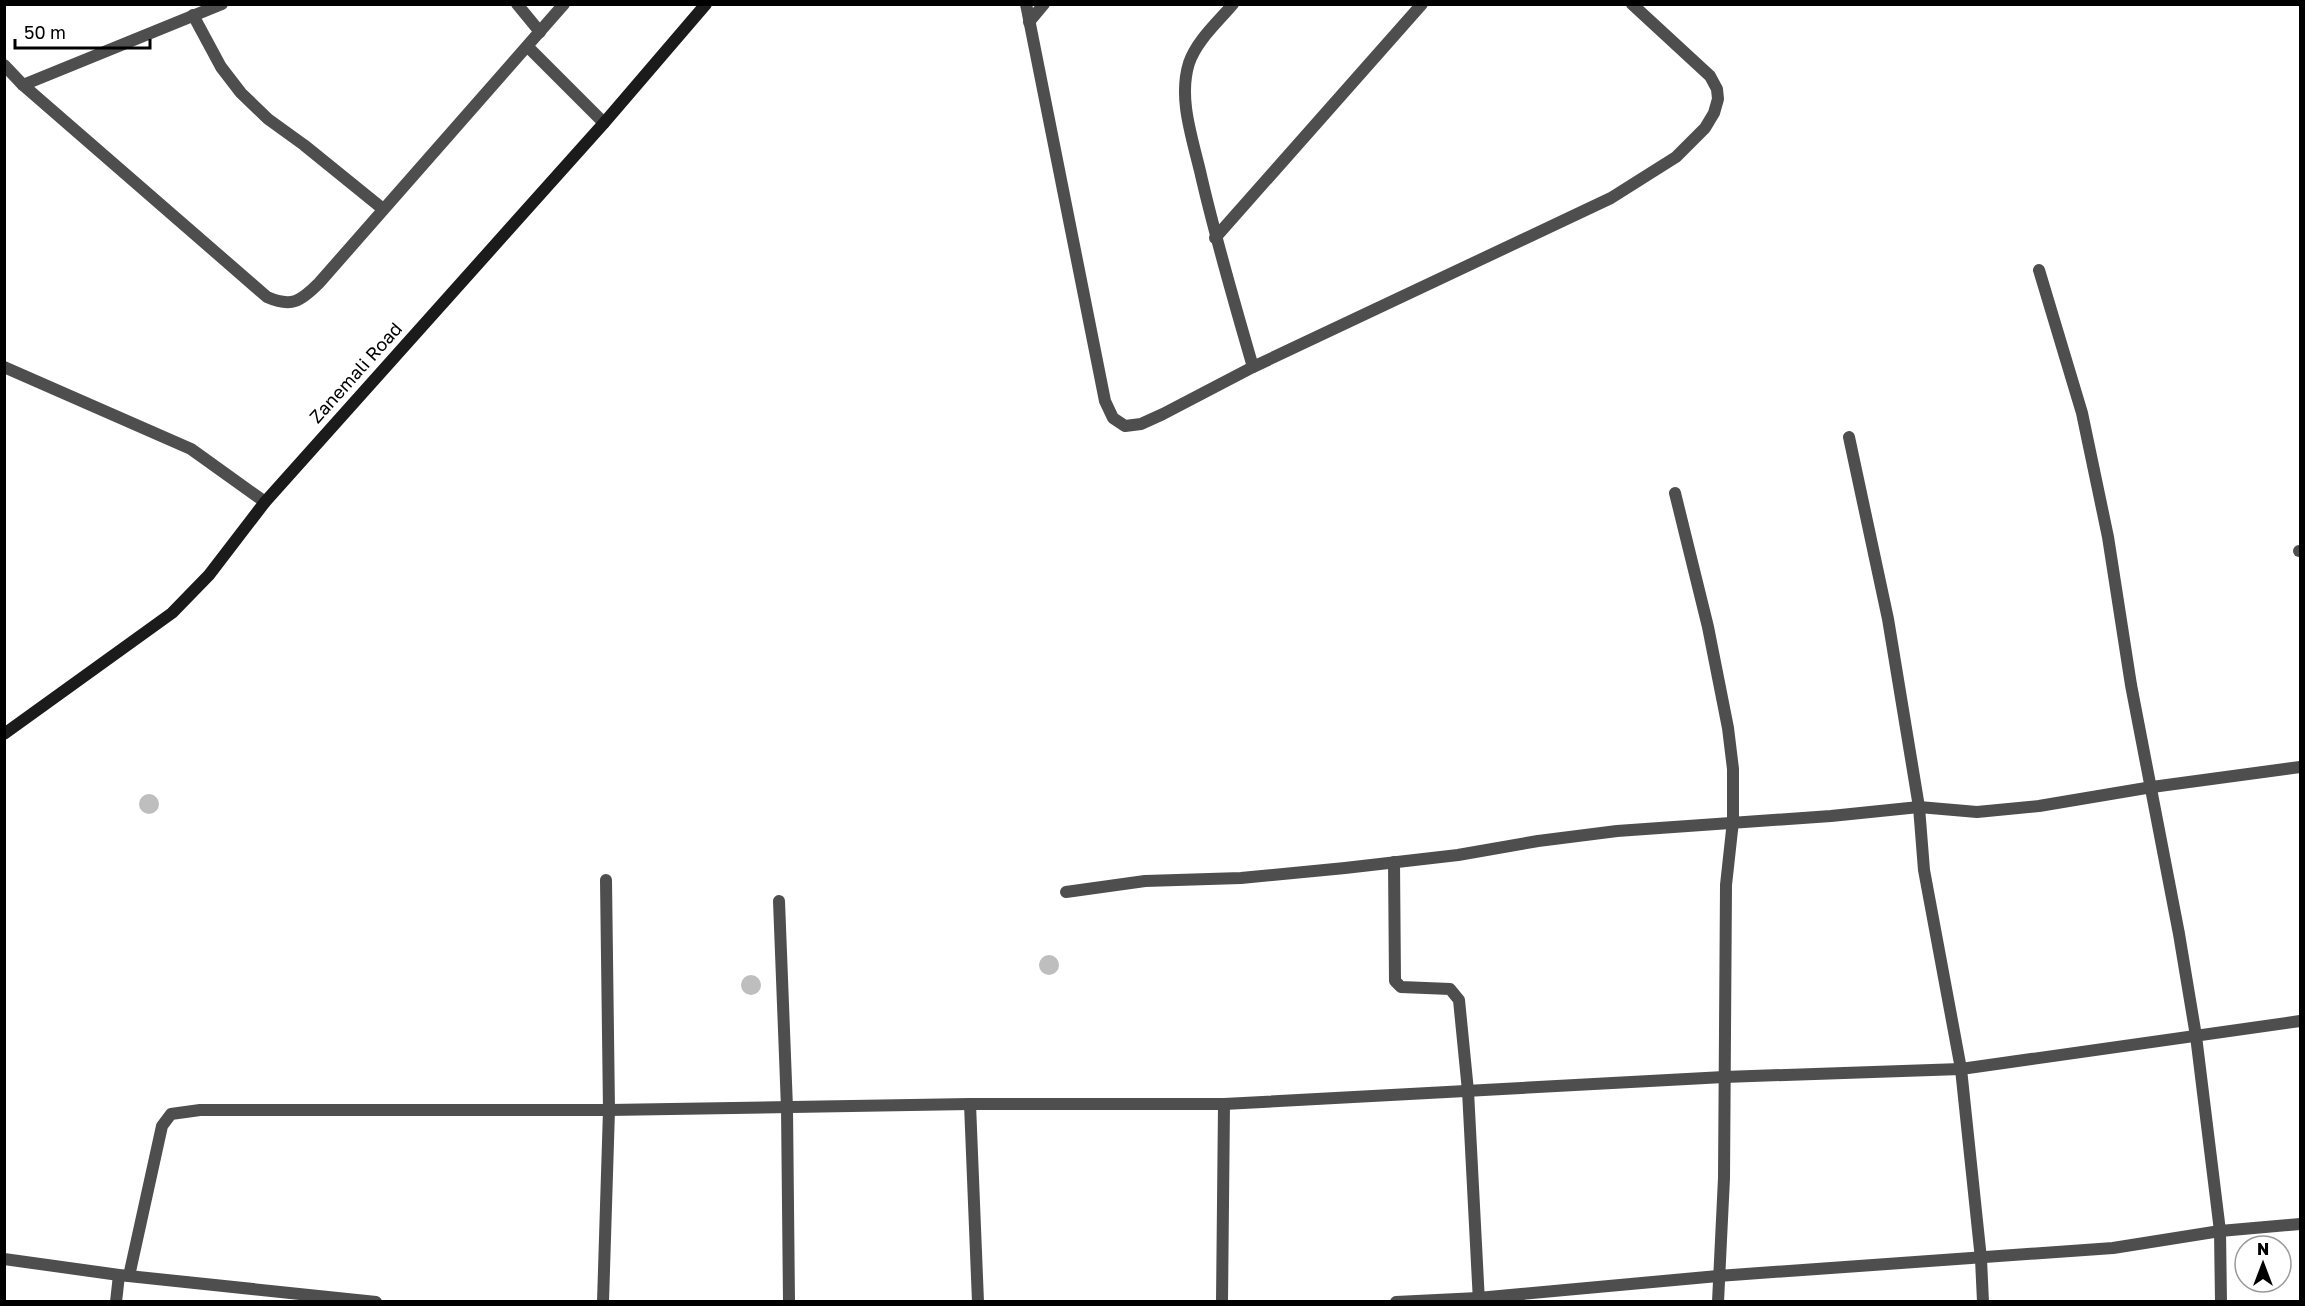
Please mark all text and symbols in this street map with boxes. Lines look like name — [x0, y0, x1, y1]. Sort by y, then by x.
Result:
scale bar — [15, 12, 150, 50]
text: 50 m — [24, 21, 66, 43]
street label: Zanemali Road — [304, 317, 406, 427]
north arrow — [2233, 1234, 2293, 1294]
text: N — [2257, 1239, 2269, 1259]

